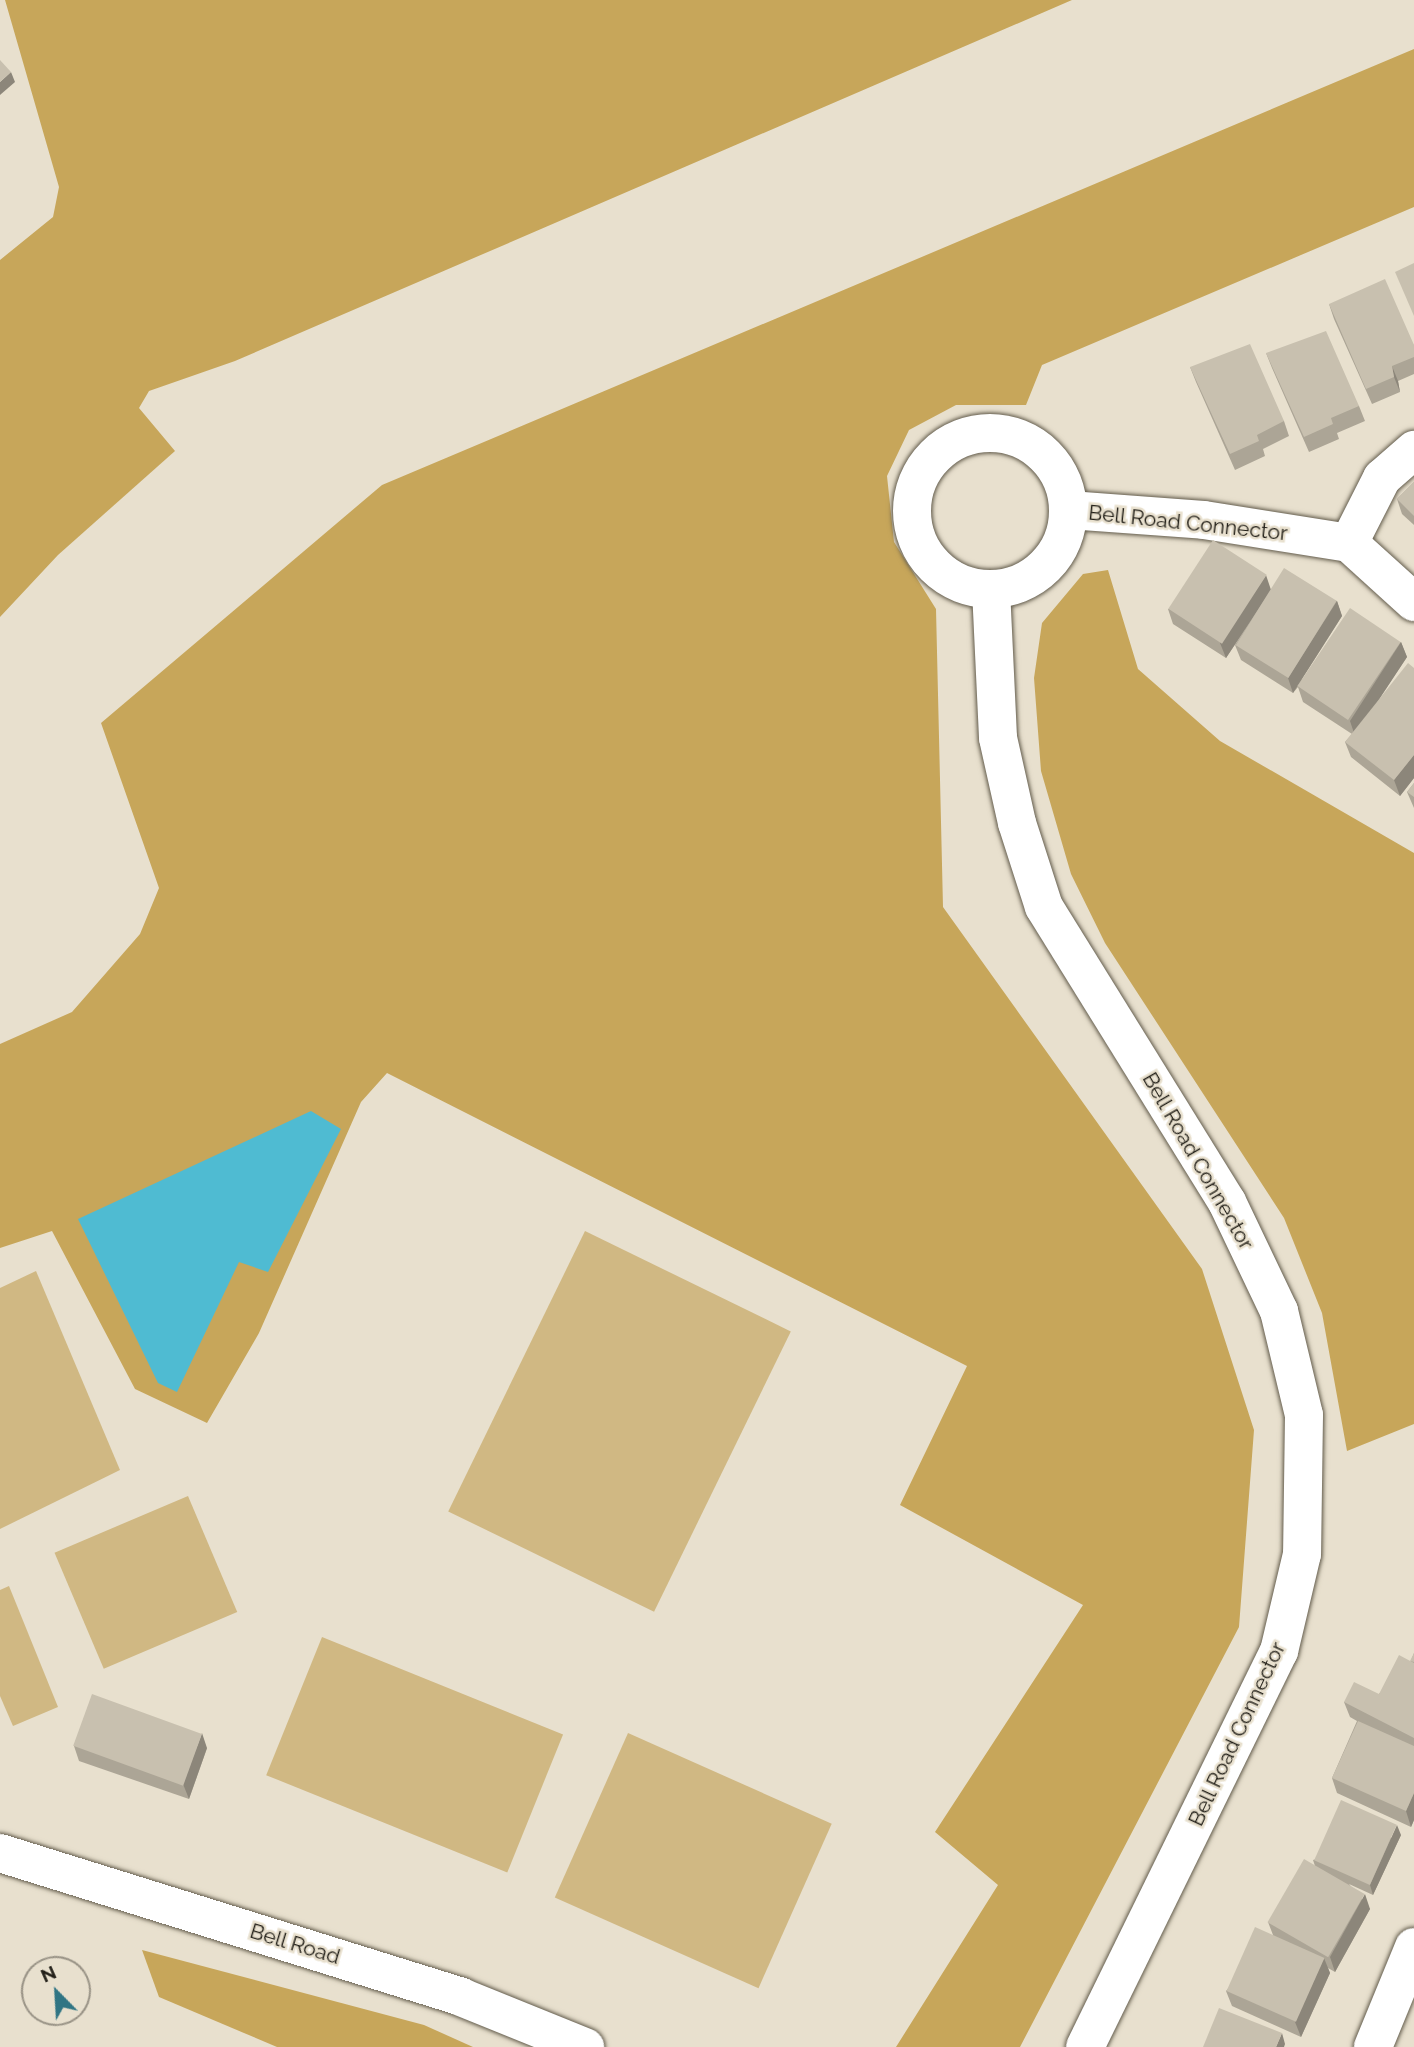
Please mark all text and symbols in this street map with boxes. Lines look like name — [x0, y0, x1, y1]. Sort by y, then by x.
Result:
street label: Bell Road Connector — [1087, 500, 1289, 546]
street label: Bell Road Connector — [1137, 1068, 1259, 1254]
street label: Bell Road Connector — [1183, 1638, 1291, 1830]
street label: Bell Road — [247, 1918, 343, 1970]
north arrow — [21, 1956, 91, 2026]
text: N — [37, 1961, 59, 1987]

